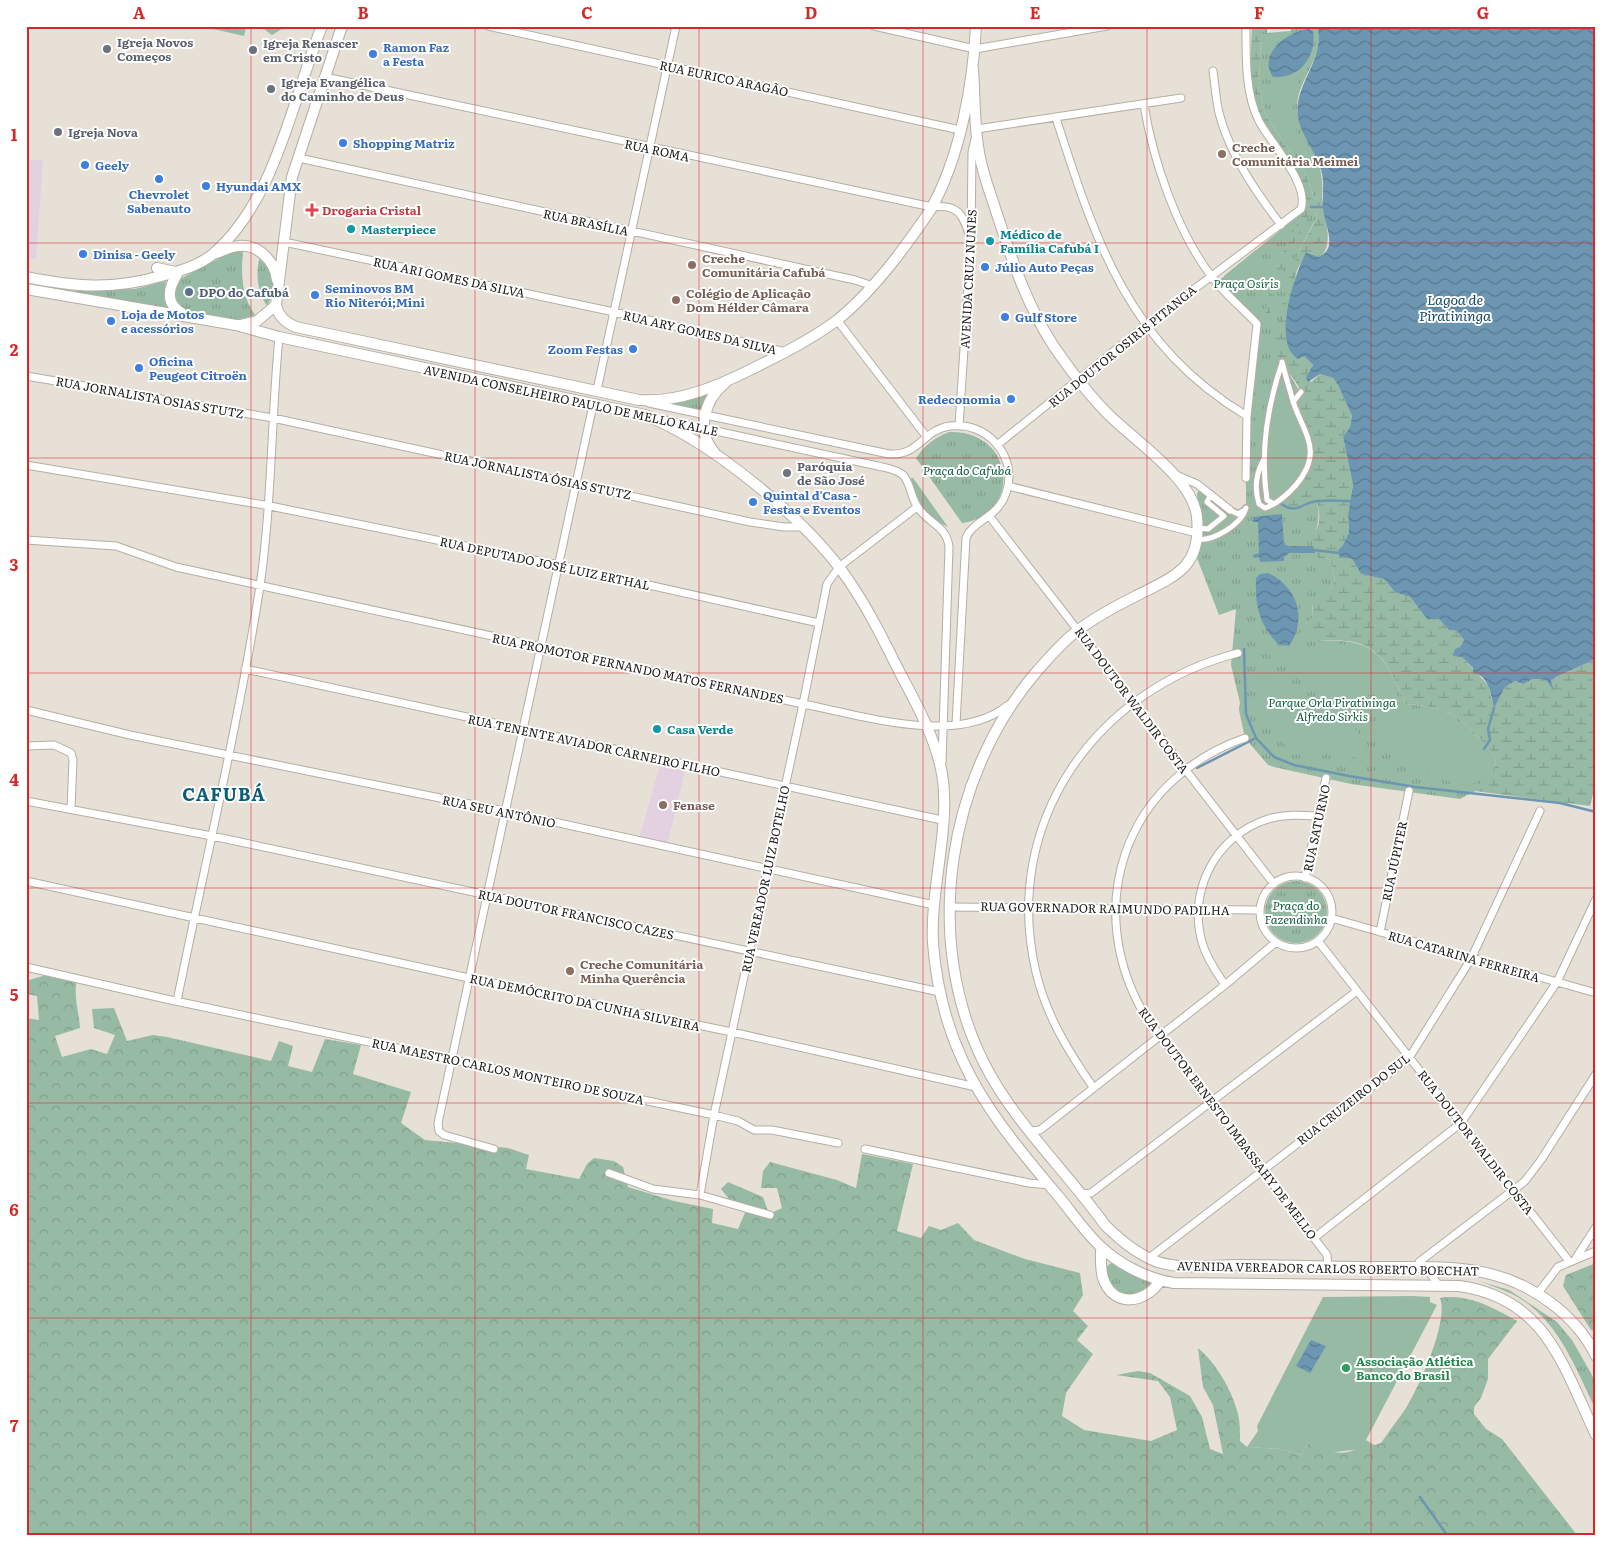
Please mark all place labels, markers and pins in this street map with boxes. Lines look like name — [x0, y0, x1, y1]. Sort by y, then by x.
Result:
place label: Igreja Novos Começos — [117, 33, 193, 65]
place label: Igreja Renascer em Cristo — [263, 34, 358, 66]
place label: Ramon Faz a Festa — [383, 38, 450, 70]
marker: Igreja Novos Começos — [101, 43, 113, 55]
marker: Igreja Renascer em Cristo — [247, 44, 259, 56]
marker: Ramon Faz a Festa — [367, 48, 379, 60]
place label: Igreja Evangélica do Caminho de Deus — [281, 73, 404, 105]
marker: Igreja Evangélica do Caminho de Deus — [265, 83, 277, 95]
place label: Igreja Nova — [68, 123, 138, 141]
marker: Igreja Nova — [52, 126, 64, 138]
place label: Shopping Matriz — [353, 134, 455, 152]
marker: Shopping Matriz — [337, 137, 349, 149]
place label: Creche Comunitária Meimei — [1232, 138, 1359, 170]
marker: Creche Comunitária Meimei — [1216, 148, 1228, 160]
place label: Geely — [95, 156, 130, 174]
marker: Geely — [79, 159, 91, 171]
marker: Chevrolet Sabenauto — [153, 173, 165, 185]
place label: Hyundai AMX — [216, 177, 301, 195]
marker: Hyundai AMX — [200, 180, 212, 192]
place label: Chevrolet Sabenauto — [127, 185, 191, 217]
place label: Drogaria Cristal — [322, 201, 422, 219]
marker: Drogaria Cristal — [306, 204, 318, 216]
place label: Masterpiece — [361, 220, 436, 238]
marker: Masterpiece — [345, 223, 357, 235]
place label: Médico de Família Cafubá I — [1000, 225, 1099, 257]
marker: Médico de Família Cafubá I — [984, 235, 996, 247]
place label: Dinisa - Geely — [93, 245, 176, 263]
marker: Dinisa - Geely — [77, 248, 89, 260]
place label: Creche Comunitária Cafubá — [702, 249, 826, 281]
place label: Júlio Auto Peças — [995, 258, 1094, 276]
marker: Creche Comunitária Cafubá — [686, 259, 698, 271]
marker: Júlio Auto Peças — [979, 261, 991, 273]
place label: Seminovos BM Rio Niterói;Mini — [325, 279, 426, 311]
place label: DPO do Cafubá — [199, 283, 289, 301]
place label: Colégio de Aplicação Dom Hélder Câmara — [686, 284, 812, 316]
marker: DPO do Cafubá — [183, 286, 195, 298]
marker: Seminovos BM Rio Niterói;Mini — [309, 289, 321, 301]
marker: Colégio de Aplicação Dom Hélder Câmara — [670, 294, 682, 306]
place label: Loja de Motos e acessórios — [121, 305, 204, 337]
place label: Gulf Store — [1015, 308, 1077, 326]
marker: Gulf Store — [999, 311, 1011, 323]
marker: Loja de Motos e acessórios — [105, 315, 117, 327]
place label: Zoom Festas — [548, 340, 623, 358]
marker: Zoom Festas — [627, 343, 639, 355]
place label: Oficina Peugeot Citroën — [149, 352, 247, 384]
marker: Oficina Peugeot Citroën — [133, 362, 145, 374]
place label: Redeconomia — [918, 390, 1001, 408]
marker: Redeconomia — [1005, 393, 1017, 405]
place label: Paróquia de São José — [797, 457, 865, 489]
marker: Paróquia de São José — [781, 467, 793, 479]
place label: Quintal d'Casa - Festas e Eventos — [763, 486, 860, 518]
marker: Quintal d'Casa - Festas e Eventos — [747, 496, 759, 508]
place label: Casa Verde — [667, 720, 733, 738]
marker: Casa Verde — [651, 723, 663, 735]
place label: Fenase — [673, 796, 715, 814]
marker: Fenase — [657, 799, 669, 811]
place label: Creche Comunitária Minha Querência — [580, 955, 703, 987]
marker: Creche Comunitária Minha Querência — [564, 965, 576, 977]
place label: Associação Atlética Banco do Brasil — [1356, 1352, 1474, 1384]
marker: Associação Atlética Banco do Brasil — [1340, 1362, 1352, 1374]

